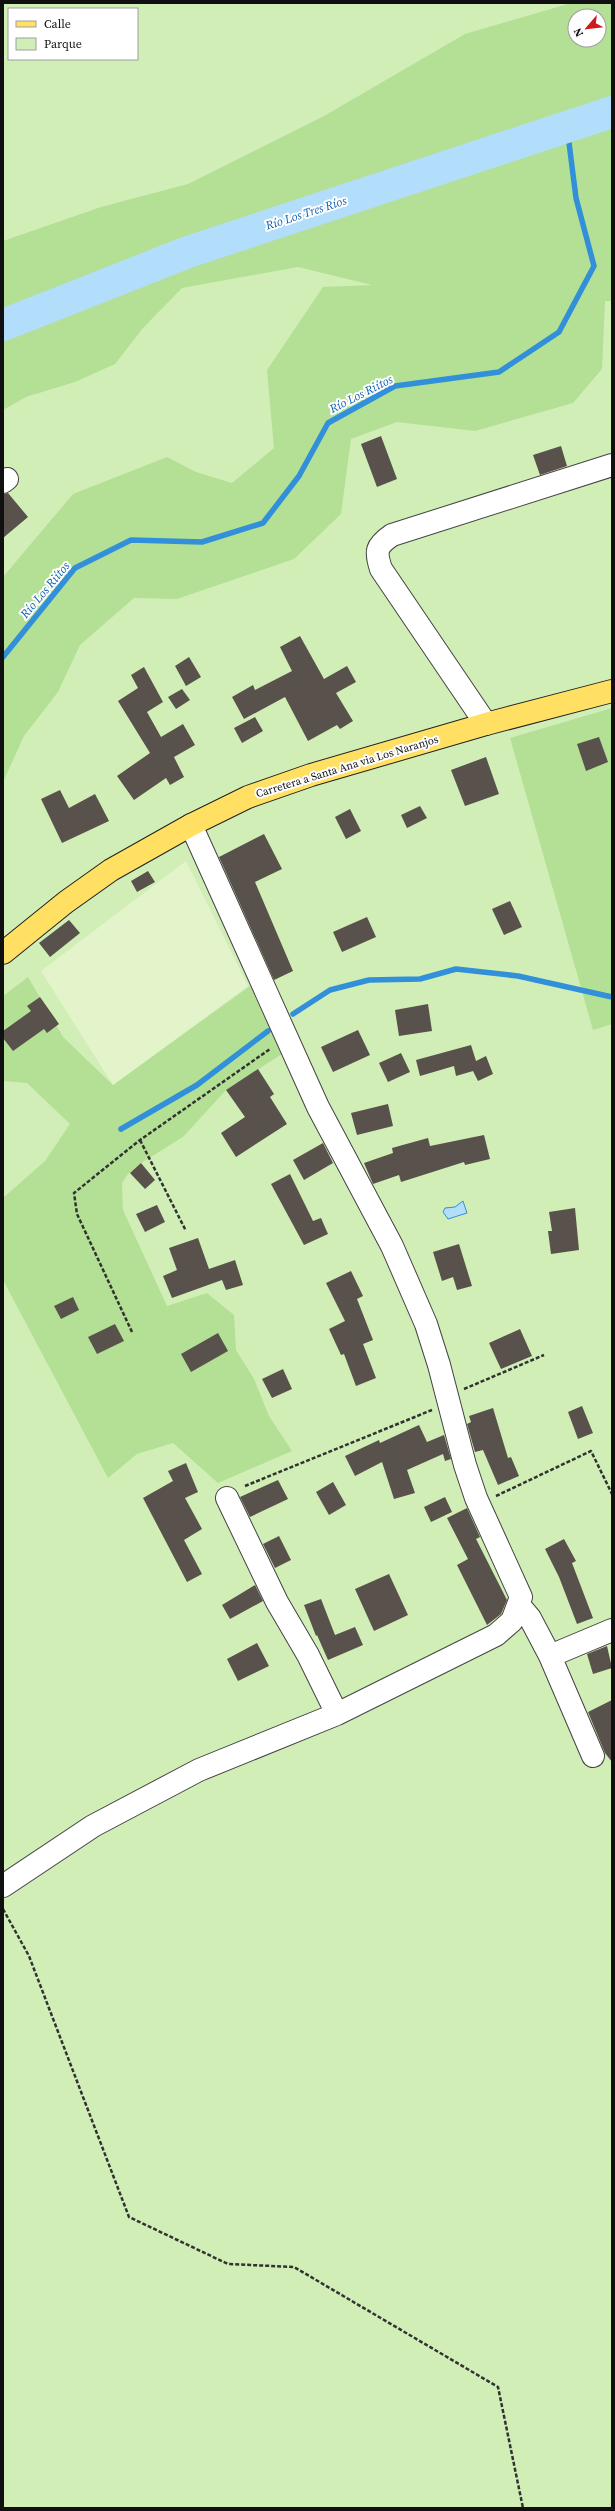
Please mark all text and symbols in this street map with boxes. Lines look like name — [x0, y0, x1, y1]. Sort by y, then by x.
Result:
legend — [8, 8, 138, 60]
north arrow — [567, 8, 607, 48]
text: Calle — [44, 16, 71, 32]
text: N — [570, 25, 587, 40]
text: Parque — [44, 36, 82, 52]
water label: Río Los Tres Ríos — [263, 192, 349, 234]
water label: Río Los Riítos — [326, 371, 396, 417]
water label: Río Los Riítos — [16, 558, 74, 622]
street label: Carretera a Santa Ana via Los Naranjos — [254, 731, 440, 801]

